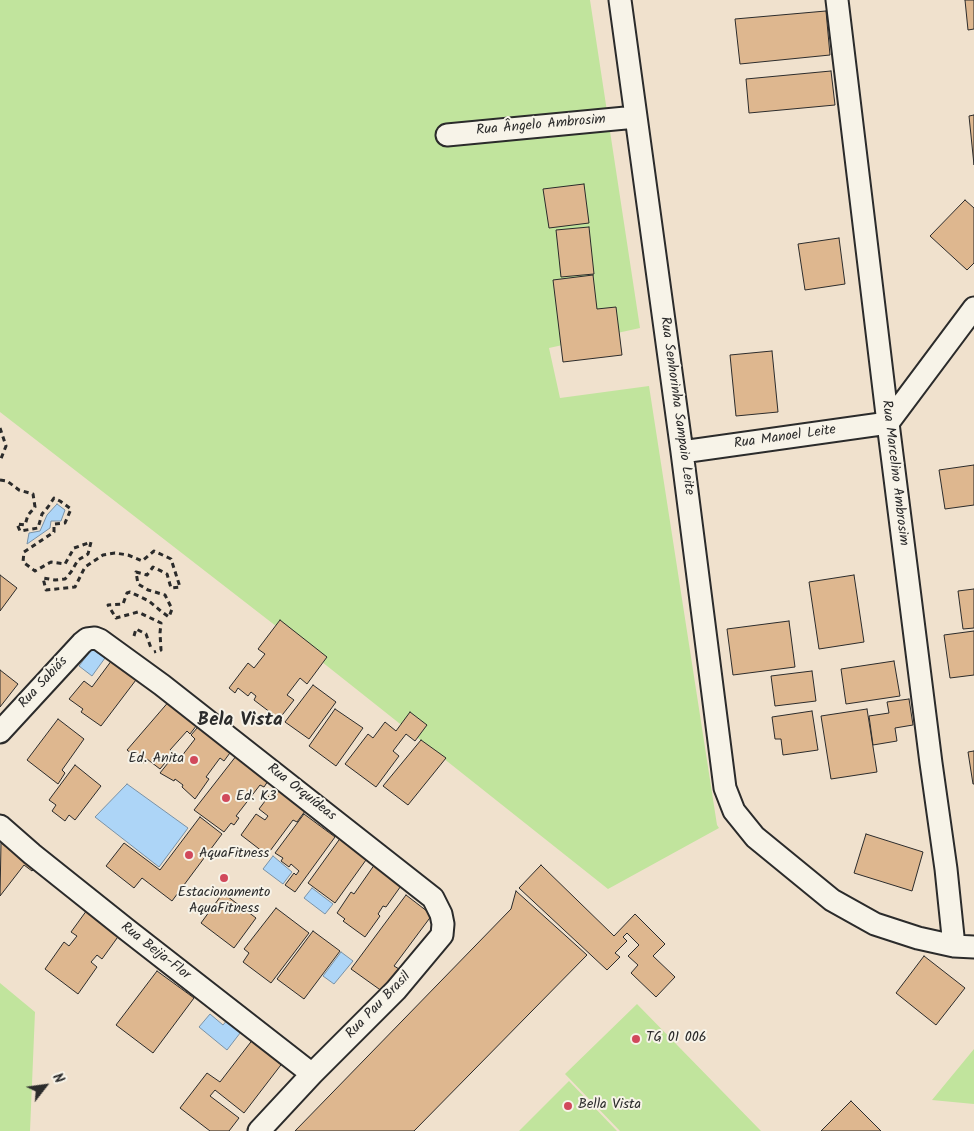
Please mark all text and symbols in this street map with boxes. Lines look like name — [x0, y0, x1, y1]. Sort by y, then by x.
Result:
street label: Rua Ângelo Ambrosim — [476, 112, 606, 140]
street label: Rua Senhorinha Sampaio Leite — [655, 316, 697, 496]
street label: Rua Marcelino Ambrosim — [877, 399, 911, 547]
street label: Rua Manoel Leite — [733, 423, 837, 453]
street label: Rua Sabiás — [16, 654, 72, 712]
district label: Bela Vista — [197, 711, 283, 733]
place label: Ed. Anita — [129, 752, 184, 768]
marker: Ed. Anita — [188, 754, 200, 766]
street label: Rua Orquídeas — [263, 761, 339, 825]
place label: Ed. K3 — [236, 790, 276, 806]
marker: Ed. K3 — [220, 792, 232, 804]
place label: AquaFitness — [199, 847, 269, 863]
marker: AquaFitness — [183, 849, 195, 861]
marker: Estacionamento AquaFitness — [218, 872, 230, 884]
place label: Estacionamento AquaFitness — [178, 886, 270, 919]
street label: Rua Beija-Flor — [117, 920, 193, 984]
street label: Rua Pau Brasil — [343, 969, 415, 1043]
place label: TG 01 006 — [646, 1031, 706, 1047]
marker: TG 01 006 — [630, 1033, 642, 1045]
north arrow — [20, 1061, 70, 1111]
text: N — [46, 1069, 70, 1088]
place label: Bella Vista — [578, 1098, 641, 1114]
marker: Bella Vista — [562, 1100, 574, 1112]

